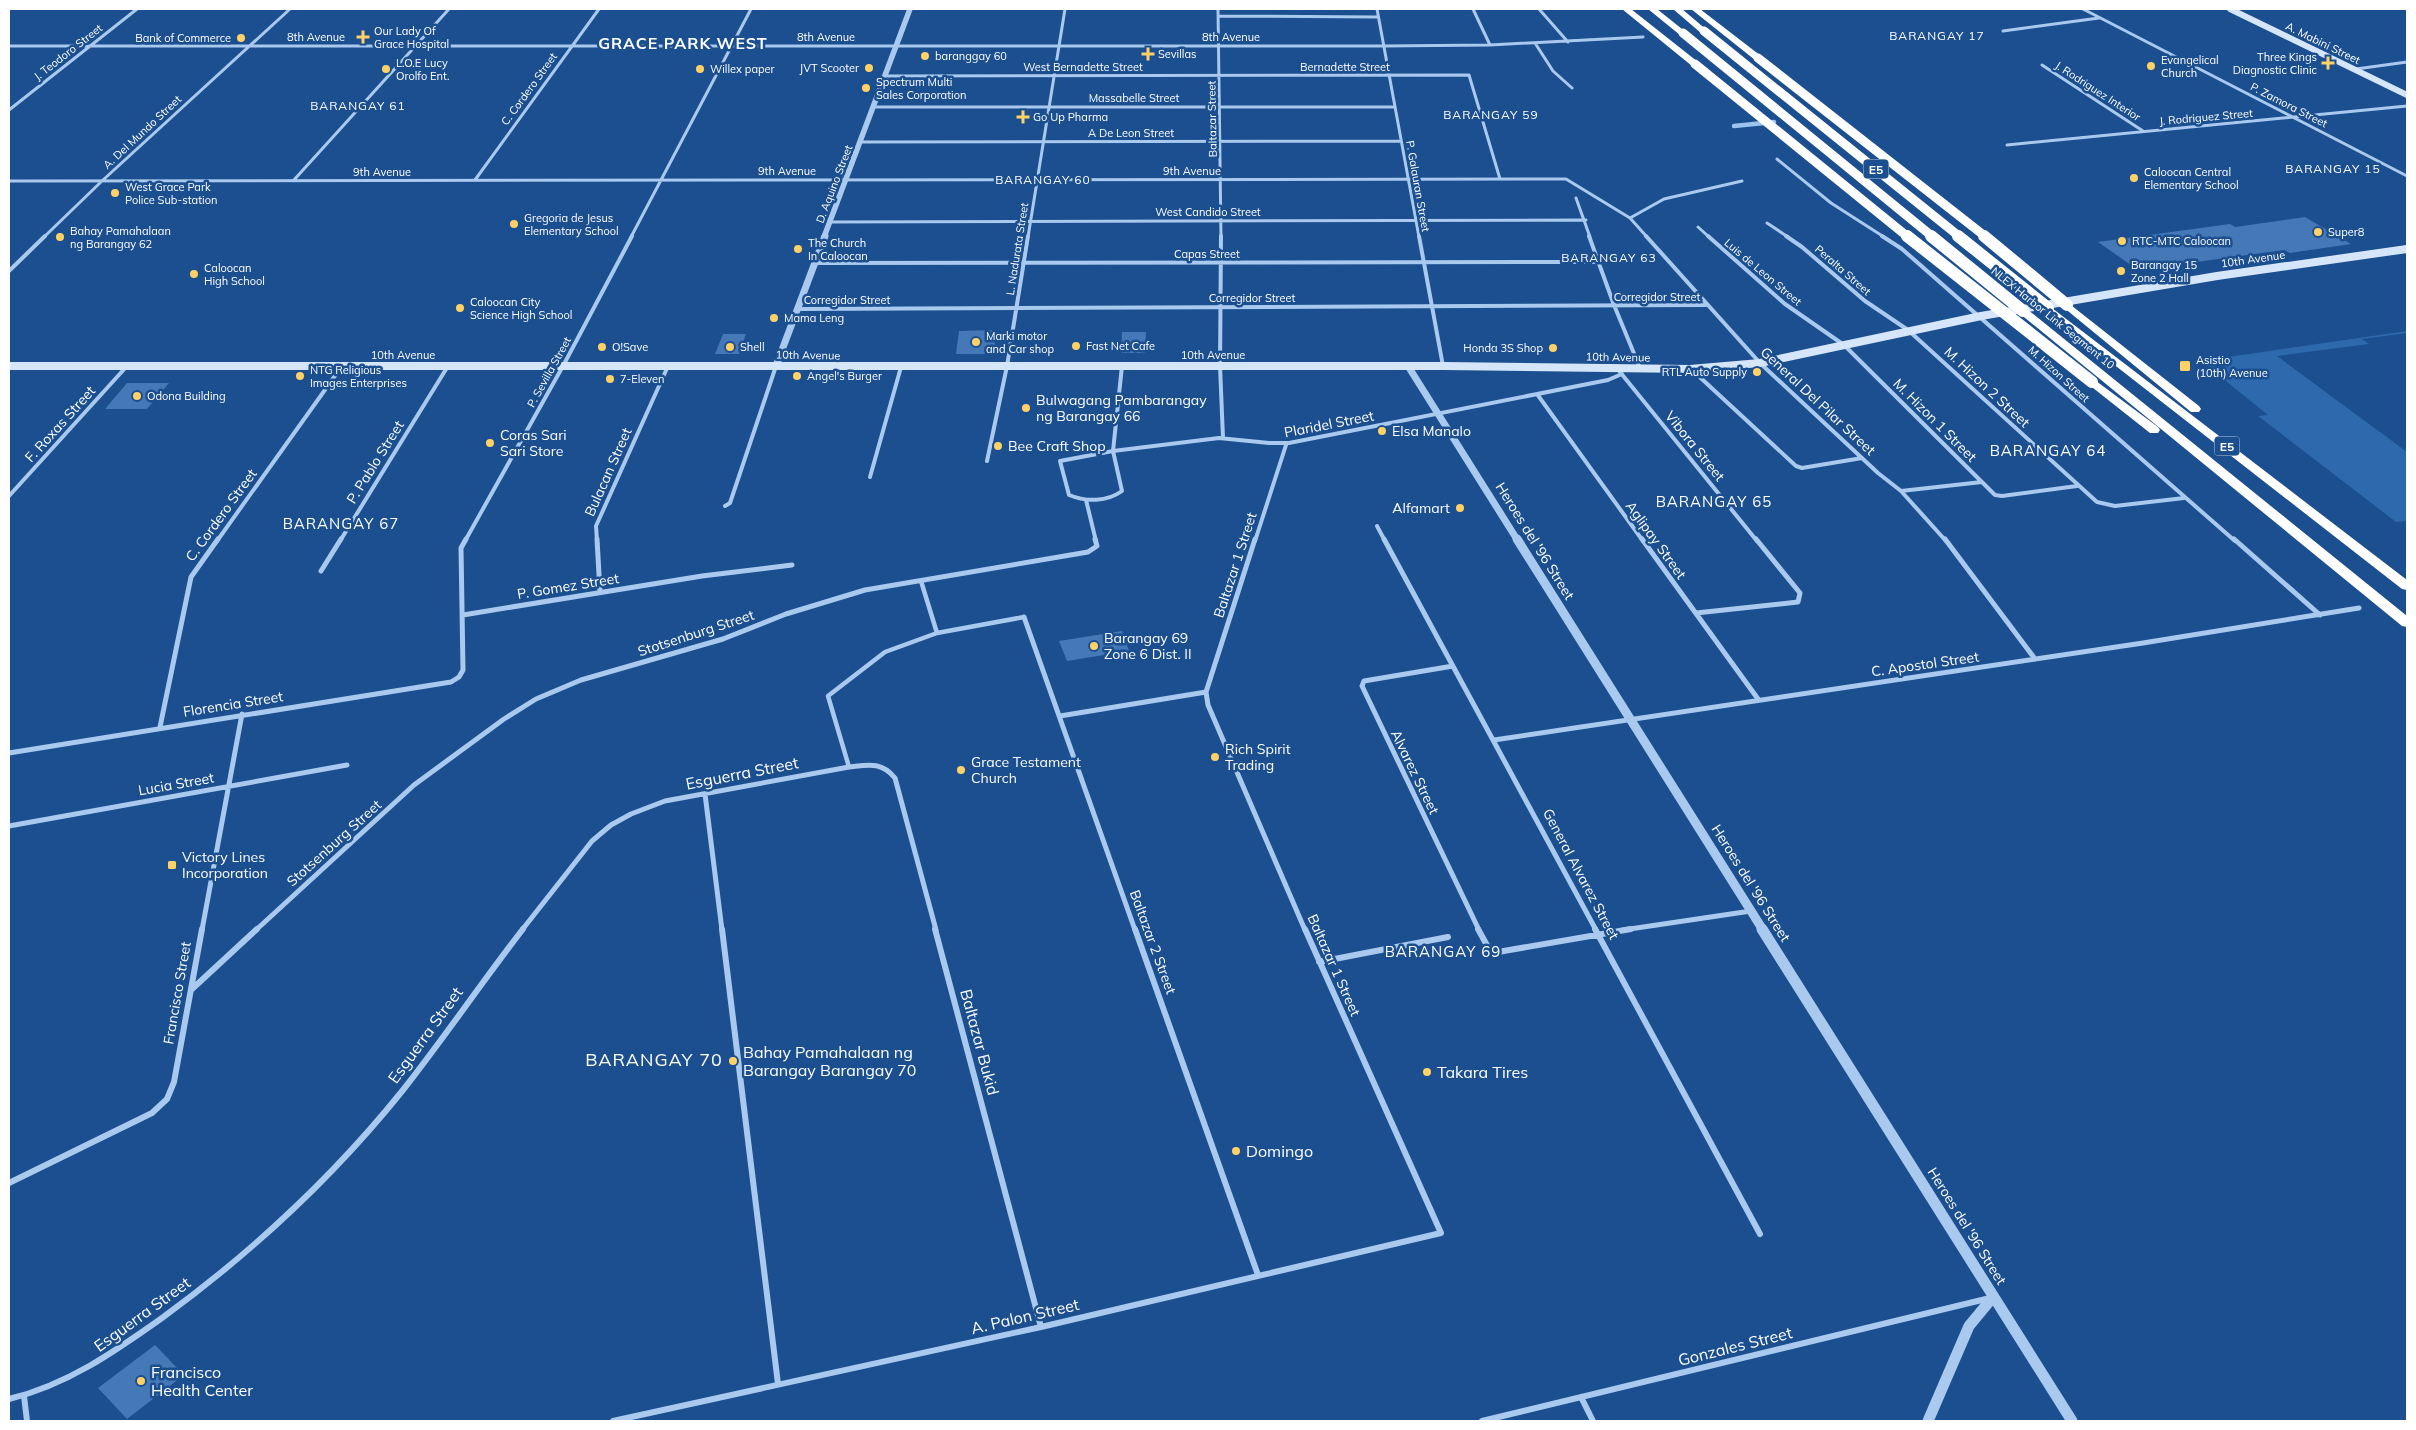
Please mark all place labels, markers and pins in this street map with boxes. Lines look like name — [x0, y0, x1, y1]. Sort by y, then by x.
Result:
place label: Our Lady Of Grace Hospital — [374, 24, 449, 51]
marker: Our Lady Of Grace Hospital — [356, 30, 370, 44]
place label: Bank of Commerce — [135, 31, 231, 45]
marker: Bank of Commerce — [235, 32, 247, 44]
place label: Sevillas — [1158, 47, 1197, 61]
marker: Sevillas — [1142, 48, 1154, 60]
place label: baranggay 60 — [935, 49, 1007, 63]
marker: baranggay 60 — [919, 50, 931, 62]
place label: Three Kings Diagnostic Clinic — [2233, 50, 2318, 77]
place label: Evangelical Church — [2161, 53, 2219, 80]
place label: L.O.E Lucy Orolfo Ent. — [396, 56, 449, 83]
marker: Three Kings Diagnostic Clinic — [2321, 56, 2335, 70]
marker: Evangelical Church — [2145, 60, 2157, 72]
place label: JVT Scooter — [800, 61, 859, 75]
place label: Willex paper — [710, 62, 775, 76]
marker: JVT Scooter — [863, 62, 875, 74]
marker: L.O.E Lucy Orolfo Ent. — [380, 63, 392, 75]
marker: Willex paper — [694, 63, 706, 75]
place label: Spectrum Multi Sales Corporation — [876, 75, 966, 102]
marker: Spectrum Multi Sales Corporation — [860, 82, 872, 94]
place label: Go Up Pharma — [1033, 110, 1108, 124]
marker: Go Up Pharma — [1017, 111, 1029, 123]
place label: Caloocan Central Elementary School — [2144, 165, 2239, 192]
marker: Caloocan Central Elementary School — [2128, 172, 2140, 184]
place label: West Grace Park Police Sub-station — [125, 180, 217, 207]
marker: West Grace Park Police Sub-station — [109, 187, 121, 199]
place label: Gregoria de Jesus Elementary School — [524, 211, 619, 238]
marker: Gregoria de Jesus Elementary School — [508, 218, 520, 230]
place label: Bahay Pamahalaan ng Barangay 62 — [70, 224, 171, 251]
place label: Super8 — [2328, 225, 2365, 239]
marker: Super8 — [2312, 226, 2324, 238]
marker: Bahay Pamahalaan ng Barangay 62 — [54, 231, 66, 243]
place label: RTC-MTC Caloocan — [2132, 234, 2231, 248]
marker: RTC-MTC Caloocan — [2116, 235, 2128, 247]
place label: The Church In Caloocan — [808, 236, 868, 263]
marker: The Church In Caloocan — [792, 243, 804, 255]
place label: Barangay 15 Zone 2 Hall — [2131, 258, 2198, 285]
place label: Caloocan High School — [204, 261, 265, 288]
marker: Barangay 15 Zone 2 Hall — [2115, 265, 2127, 277]
marker: Caloocan High School — [188, 268, 200, 280]
place label: Caloocan City Science High School — [470, 295, 572, 322]
marker: Caloocan City Science High School — [454, 302, 466, 314]
place label: Mama Leng — [784, 311, 844, 325]
marker: Mama Leng — [768, 312, 780, 324]
place label: Marki motor and Car shop — [986, 329, 1055, 356]
marker: Marki motor and Car shop — [970, 336, 982, 348]
place label: Fast Net Cafe — [1086, 339, 1155, 353]
place label: O!Save — [612, 340, 648, 354]
place label: Shell — [740, 340, 765, 354]
marker: Fast Net Cafe — [1070, 340, 1082, 352]
marker: O!Save — [596, 341, 608, 353]
marker: Shell — [724, 341, 736, 353]
place label: Honda 3S Shop — [1463, 341, 1543, 355]
marker: Honda 3S Shop — [1547, 342, 1559, 354]
place label: Asistio (10th) Avenue — [2196, 353, 2268, 380]
marker: Asistio (10th) Avenue — [2178, 359, 2192, 373]
place label: NTG Religious Images Enterprises — [310, 363, 407, 390]
place label: RTL Auto Supply — [1662, 365, 1747, 379]
marker: RTL Auto Supply — [1751, 366, 1763, 378]
place label: Angel's Burger — [807, 369, 882, 383]
marker: NTG Religious Images Enterprises — [294, 370, 306, 382]
marker: Angel's Burger — [791, 370, 803, 382]
place label: 7-Eleven — [620, 372, 665, 386]
marker: 7-Eleven — [604, 373, 616, 385]
place label: Odona Building — [147, 389, 226, 403]
marker: Odona Building — [131, 390, 143, 402]
place label: Bulwagang Pambarangay ng Barangay 66 — [1036, 391, 1207, 425]
marker: Bulwagang Pambarangay ng Barangay 66 — [1020, 402, 1032, 414]
place label: Elsa Manalo — [1392, 422, 1471, 440]
marker: Elsa Manalo — [1376, 425, 1388, 437]
place label: Coras Sari Sari Store — [500, 426, 567, 460]
marker: Coras Sari Sari Store — [484, 437, 496, 449]
place label: Bee Craft Shop — [1008, 437, 1106, 455]
marker: Bee Craft Shop — [992, 440, 1004, 452]
place label: Alfamart — [1392, 499, 1450, 517]
marker: Alfamart — [1454, 502, 1466, 514]
place label: Barangay 69 Zone 6 Dist. II — [1104, 629, 1192, 663]
marker: Barangay 69 Zone 6 Dist. II — [1088, 640, 1100, 652]
place label: Rich Spirit Trading — [1225, 740, 1291, 774]
marker: Rich Spirit Trading — [1209, 751, 1221, 763]
place label: Grace Testament Church — [971, 753, 1081, 787]
marker: Grace Testament Church — [955, 764, 967, 776]
place label: Victory Lines Incorporation — [182, 848, 268, 882]
marker: Victory Lines Incorporation — [166, 859, 178, 871]
place label: Bahay Pamahalaan ng Barangay Barangay 70 — [743, 1042, 916, 1080]
marker: Bahay Pamahalaan ng Barangay Barangay 70 — [727, 1055, 739, 1067]
place label: Takara Tires — [1437, 1062, 1528, 1082]
marker: Takara Tires — [1421, 1066, 1433, 1078]
place label: Domingo — [1246, 1141, 1313, 1161]
marker: Domingo — [1230, 1145, 1242, 1157]
place label: Francisco Health Center — [151, 1362, 253, 1400]
marker: Francisco Health Center — [135, 1375, 147, 1387]

